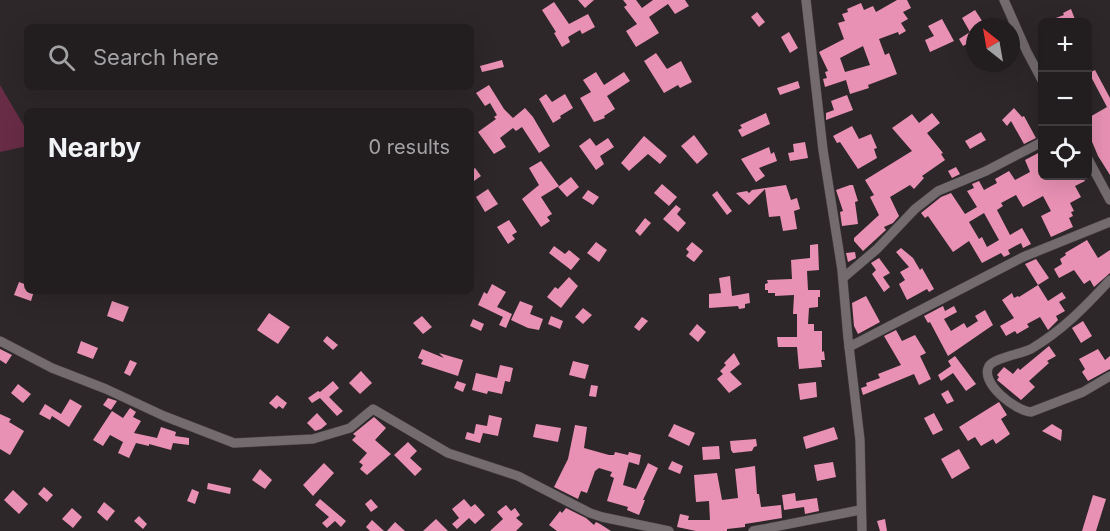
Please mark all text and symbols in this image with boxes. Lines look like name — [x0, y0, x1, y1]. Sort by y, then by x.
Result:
north arrow — [966, 18, 1020, 72]
map controls — [1038, 18, 1092, 180]
button: + — [1038, 18, 1092, 72]
search box — [24, 24, 474, 90]
icon: search — [45, 41, 78, 74]
text: Search here — [93, 44, 219, 70]
button: − — [1038, 72, 1092, 126]
button: locate — [1038, 126, 1092, 180]
text: Nearby — [48, 132, 141, 163]
text: 0 results — [368, 135, 450, 159]

